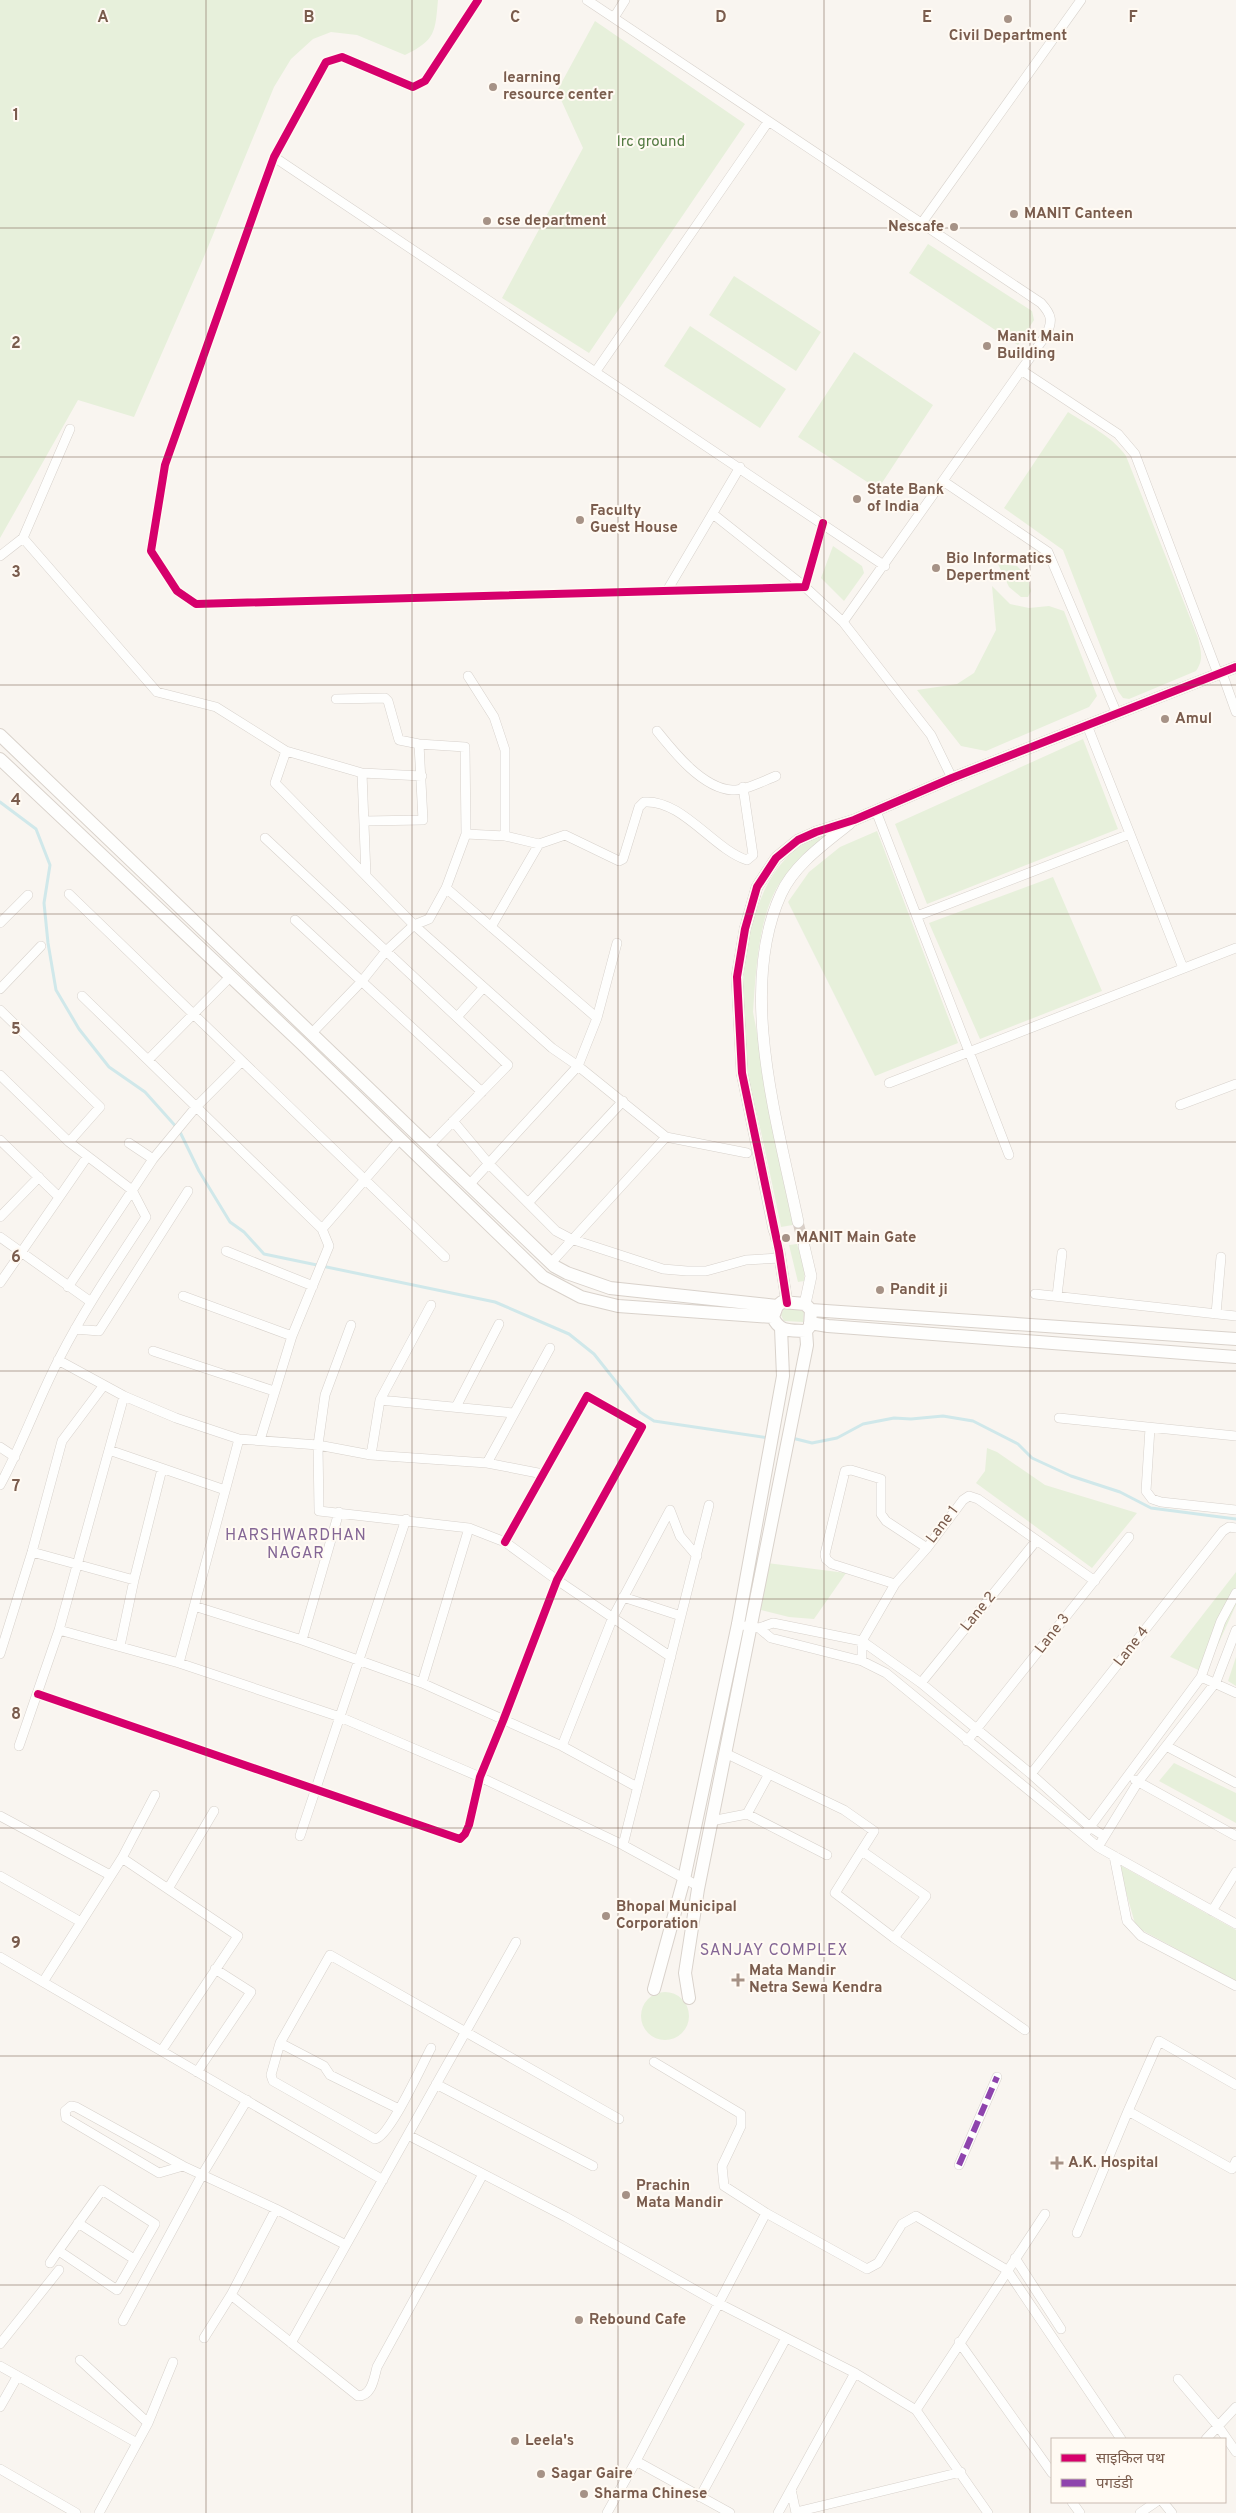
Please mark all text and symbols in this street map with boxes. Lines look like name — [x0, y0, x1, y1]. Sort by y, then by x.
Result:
text: A — [97, 8, 109, 28]
text: B — [303, 8, 315, 28]
text: C — [510, 8, 520, 28]
text: D — [715, 8, 727, 28]
text: E — [922, 8, 932, 28]
text: F — [1128, 8, 1138, 28]
marker: Civil Department — [1002, 13, 1014, 25]
place label: Civil Department — [949, 27, 1067, 46]
place label: learning resource center — [503, 69, 614, 105]
marker: learning resource center — [487, 81, 499, 93]
text: 1 — [13, 106, 19, 126]
park label: lrc ground — [617, 133, 685, 152]
place label: MANIT Canteen — [1024, 205, 1133, 224]
marker: MANIT Canteen — [1008, 208, 1020, 220]
place label: cse department — [497, 212, 606, 231]
marker: cse department — [481, 215, 493, 227]
place label: Nescafe — [888, 218, 944, 237]
marker: Nescafe — [948, 221, 960, 233]
place label: Manit Main Building — [997, 328, 1074, 364]
text: 2 — [11, 334, 21, 354]
marker: Manit Main Building — [981, 340, 993, 352]
place label: State Bank of India — [867, 481, 944, 517]
marker: State Bank of India — [851, 493, 863, 505]
place label: Faculty Guest House — [590, 502, 678, 538]
marker: Faculty Guest House — [574, 514, 586, 526]
place label: Bio Informatics Depertment — [946, 550, 1052, 586]
marker: Bio Informatics Depertment — [930, 562, 942, 574]
text: 3 — [11, 563, 21, 583]
place label: Amul — [1175, 710, 1212, 729]
marker: Amul — [1159, 713, 1171, 725]
text: 4 — [11, 791, 21, 811]
text: 5 — [11, 1020, 21, 1040]
place label: MANIT Main Gate — [796, 1229, 916, 1248]
marker: MANIT Main Gate — [780, 1232, 792, 1244]
text: 6 — [11, 1248, 21, 1268]
place label: Pandit ji — [890, 1281, 948, 1300]
marker: Pandit ji — [874, 1284, 886, 1296]
text: 7 — [12, 1477, 20, 1497]
street label: Lane 1 — [923, 1502, 963, 1548]
district label: HARSHWARDHAN NAGAR — [225, 1526, 367, 1564]
street label: Lane 2 — [957, 1588, 1001, 1636]
street label: Lane 3 — [1031, 1610, 1075, 1658]
street label: Lane 4 — [1110, 1623, 1154, 1671]
text: 8 — [11, 1705, 21, 1725]
place label: Bhopal Municipal Corporation — [616, 1898, 737, 1934]
marker: Bhopal Municipal Corporation — [600, 1910, 612, 1922]
text: 9 — [11, 1934, 21, 1954]
district label: SANJAY COMPLEX — [700, 1941, 848, 1961]
place label: Mata Mandir Netra Sewa Kendra — [749, 1962, 882, 1998]
marker: Mata Mandir Netra Sewa Kendra — [731, 1973, 745, 1987]
place label: A.K. Hospital — [1068, 2154, 1158, 2173]
marker: A.K. Hospital — [1050, 2156, 1064, 2170]
place label: Prachin Mata Mandir — [636, 2177, 724, 2213]
marker: Prachin Mata Mandir — [620, 2189, 632, 2201]
place label: Rebound Cafe — [589, 2311, 686, 2330]
marker: Rebound Cafe — [573, 2314, 585, 2326]
place label: Leela's — [525, 2432, 574, 2451]
marker: Leela's — [509, 2435, 521, 2447]
legend — [1051, 2438, 1226, 2503]
text: साइकिल पथ — [1096, 2450, 1165, 2469]
place label: Sagar Gaire — [551, 2465, 633, 2484]
marker: Sagar Gaire — [535, 2468, 547, 2480]
text: पगडंडी — [1096, 2475, 1134, 2494]
place label: Sharma Chinese — [594, 2485, 707, 2504]
marker: Sharma Chinese — [578, 2488, 590, 2500]

